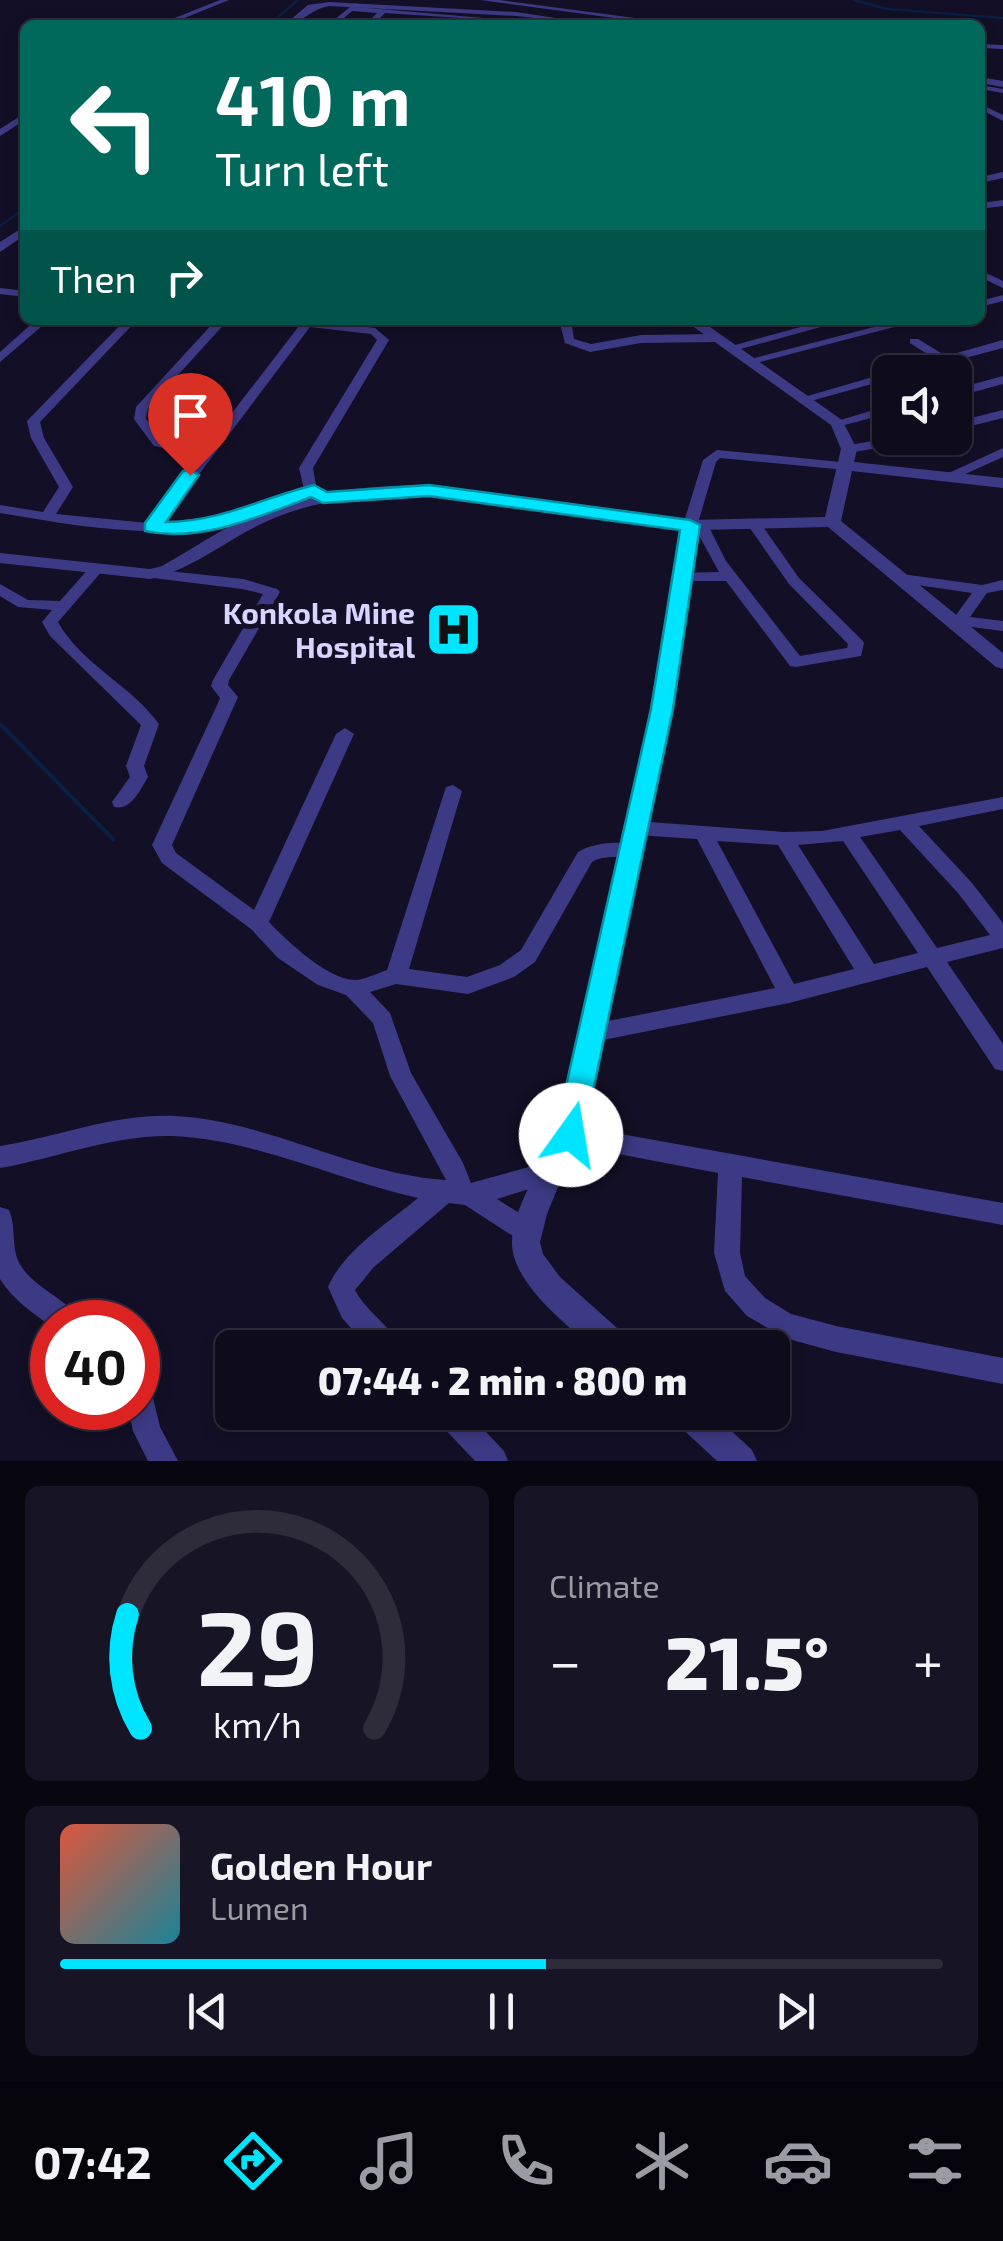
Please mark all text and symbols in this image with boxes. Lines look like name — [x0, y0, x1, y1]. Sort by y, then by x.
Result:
text: 410 m — [215, 56, 411, 140]
icon: left — [50, 60, 180, 190]
text: Turn left — [215, 141, 389, 195]
icon: right — [157, 250, 212, 305]
text: Then — [50, 255, 137, 301]
map controls — [872, 355, 972, 455]
button: sound — [872, 355, 972, 455]
pin — [148, 373, 233, 476]
icon: arrive — [163, 388, 218, 443]
place label: Konkola Mine Hospital — [223, 594, 415, 664]
hospital icon: Konkola Mine Hospital — [424, 599, 484, 659]
position arrow — [519, 1083, 623, 1187]
speed limit sign: 40 — [30, 1300, 160, 1430]
text: 07:44 · 2 min · 800 m — [318, 1357, 687, 1403]
text: Climate — [549, 1566, 660, 1604]
text: 29 — [196, 1582, 318, 1707]
text: 21.5° — [665, 1615, 829, 1705]
text: − — [549, 1627, 581, 1693]
text: + — [913, 1627, 943, 1693]
text: km/h — [213, 1702, 301, 1745]
text: Golden Hour — [210, 1842, 432, 1888]
text: Lumen — [210, 1888, 309, 1926]
icon: previous — [180, 1984, 235, 2039]
icon: pause — [474, 1984, 529, 2039]
icon: next — [768, 1984, 823, 2039]
icon: directions — [218, 2126, 288, 2196]
icon: music — [354, 2126, 424, 2196]
icon: phone — [491, 2126, 561, 2196]
icon: climate — [627, 2126, 697, 2196]
icon: car — [763, 2126, 833, 2196]
icon: filters — [900, 2126, 970, 2196]
text: 07:42 — [33, 2134, 152, 2188]

